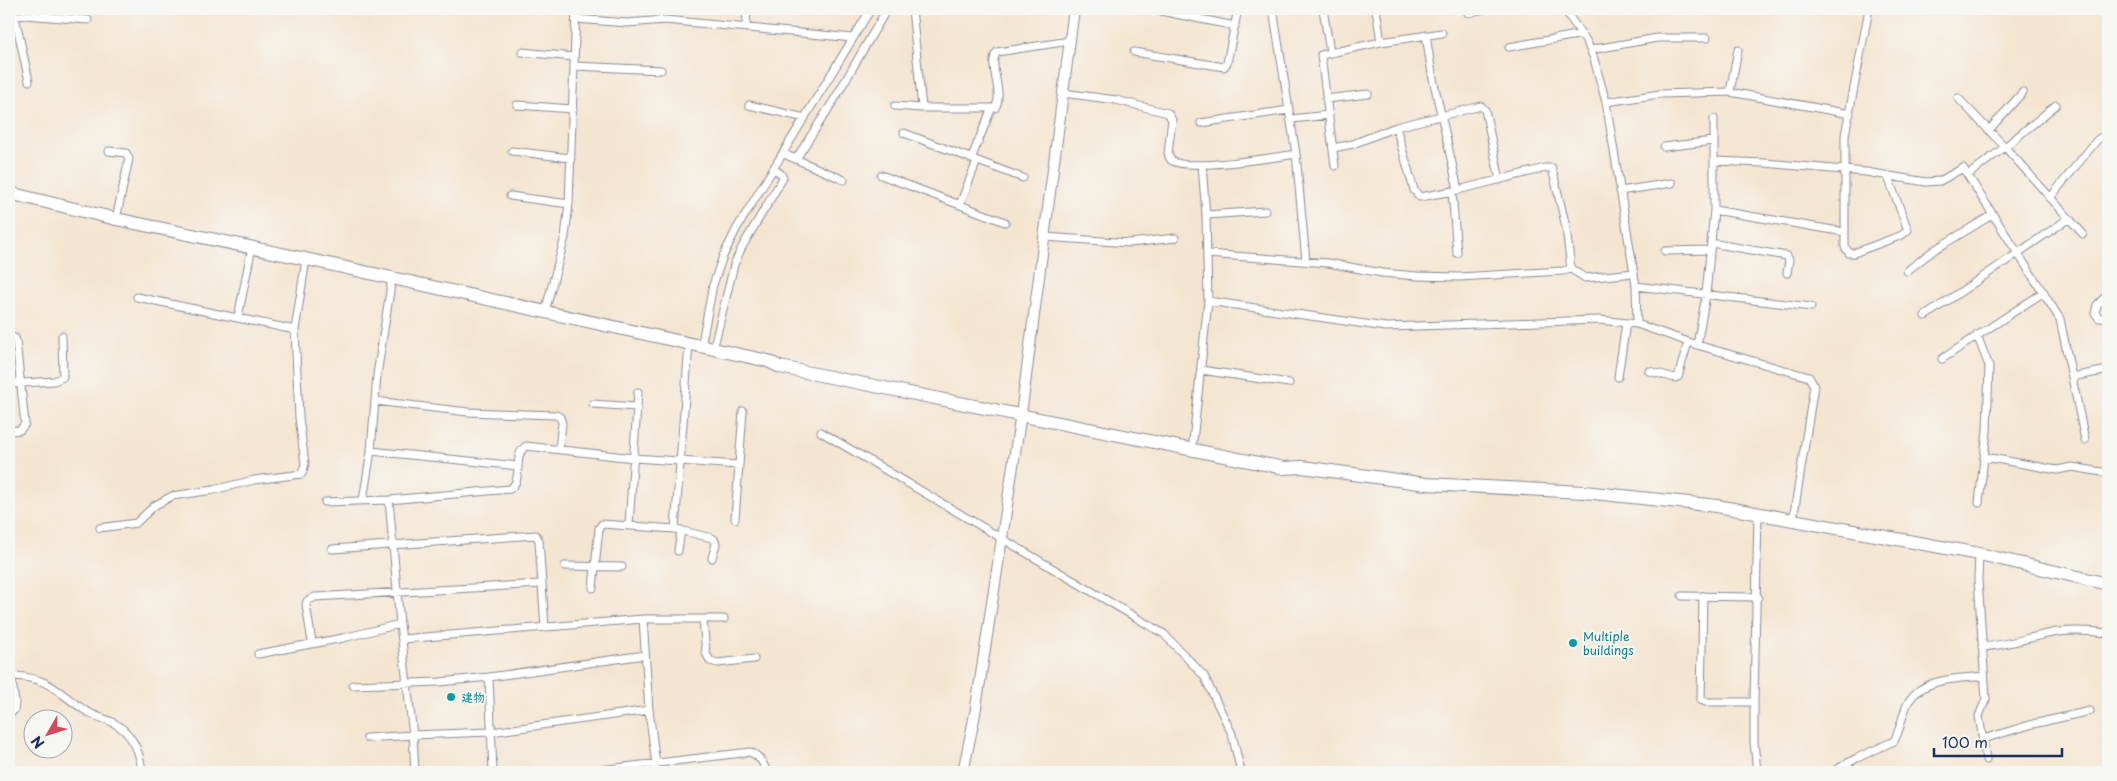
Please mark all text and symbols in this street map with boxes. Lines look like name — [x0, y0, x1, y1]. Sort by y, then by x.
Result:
place label: Multiple buildings — [1583, 627, 1634, 659]
marker: Multiple buildings — [1567, 637, 1579, 649]
place label: 建物 — [461, 688, 485, 706]
marker: 建物 — [445, 691, 457, 703]
north arrow — [22, 708, 72, 758]
scale bar — [1934, 726, 2062, 758]
text: 100 m — [1942, 730, 1988, 753]
text: N — [26, 732, 49, 753]

